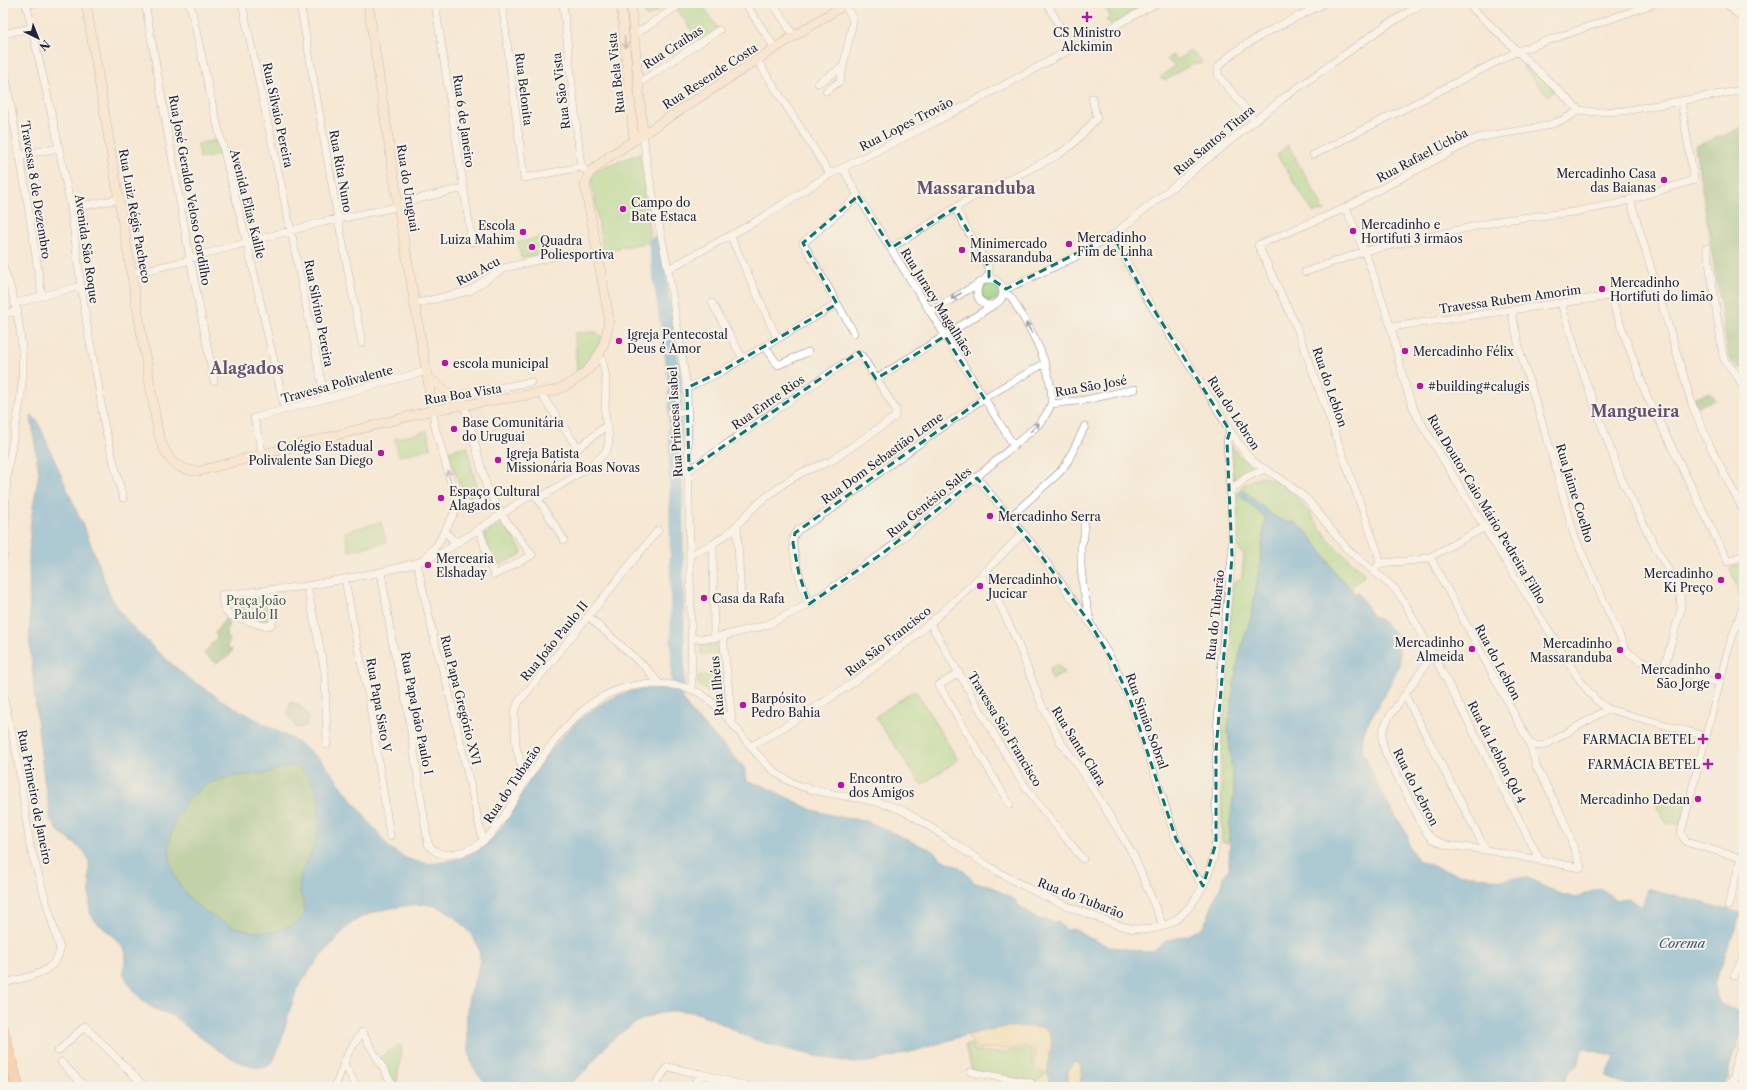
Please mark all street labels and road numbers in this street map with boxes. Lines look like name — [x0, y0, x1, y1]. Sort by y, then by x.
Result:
street label: Rua Craibas — [640, 22, 706, 72]
street label: Rua Bela Vista — [604, 31, 628, 114]
street label: Rua Resende Costa — [660, 39, 761, 112]
street label: Rua São Vista — [549, 51, 573, 130]
street label: Rua Belonita — [512, 52, 536, 127]
street label: Rua Silvaio Pereira — [259, 61, 297, 170]
street label: Rua 6 de Janeiro — [450, 74, 478, 168]
street label: Rua José Geraldo Veloso Gordilho — [166, 94, 214, 286]
street label: Rua Lopes Trovão — [857, 94, 955, 154]
street label: Rua Santos Titara — [1171, 101, 1258, 178]
street label: Travessa 8 de Dezembro — [18, 120, 54, 260]
street label: Rua Rafael Uchôa — [1374, 124, 1471, 185]
street label: Rua Rita Nuno — [326, 129, 356, 213]
street label: Rua do Uruguai — [394, 143, 422, 233]
street label: Avenida Elias Kalile — [227, 147, 269, 261]
street label: Rua Luiz Régis Pacheco — [116, 148, 154, 284]
street label: Avenida São Roque — [72, 192, 102, 305]
street label: Rua Juracy Magalhães — [898, 245, 976, 359]
street label: Rua Acu — [454, 253, 503, 289]
street label: Rua Silvino Pereira — [301, 258, 337, 369]
street label: Travessa Rubem Amorim — [1438, 282, 1582, 316]
street label: Rua do Leblon — [1309, 345, 1351, 429]
street label: Travessa Polivalente — [279, 362, 395, 406]
street label: Rua Princesa Isabel — [665, 366, 685, 478]
street label: Rua Entre Rios — [729, 371, 807, 433]
street label: Rua São José — [1054, 372, 1128, 400]
street label: Rua do Lebron — [1205, 373, 1264, 453]
street label: Rua Boa Vista — [423, 380, 503, 408]
street label: Rua Dom Sebastião Leme — [818, 409, 946, 507]
street label: Rua Doutor Caio Mário Pedreira Filho — [1424, 412, 1550, 606]
street label: Rua Jaime Coelho — [1553, 442, 1597, 544]
street label: Rua Genésio Sales — [884, 463, 974, 541]
street label: Rua do Tubarão — [1203, 569, 1227, 661]
street label: Rua João Paulo II — [517, 598, 591, 684]
street label: Rua São Francisco — [842, 603, 934, 679]
street label: Rua do Leblon — [1472, 622, 1524, 703]
street label: Rua Papa Gregório XVI — [438, 634, 484, 766]
street label: Rua Papa João Paulo I — [398, 650, 436, 776]
street label: Rua Ilhéus — [707, 655, 727, 717]
street label: Rua Papa Sisto V — [363, 657, 395, 754]
street label: Travessa Sāo Francisco — [965, 669, 1045, 789]
street label: Rua Simão Sobral — [1123, 671, 1171, 771]
street label: Rua da Leblon Qd 4 — [1465, 698, 1529, 806]
street label: Rua Santa Clara — [1049, 704, 1110, 789]
street label: Rua Primeiro de Janeiro — [15, 728, 55, 866]
street label: Rua do Tubarão — [480, 742, 544, 826]
street label: Rua do Lebron — [1390, 746, 1442, 829]
street label: Rua do Tubarão — [1036, 875, 1126, 921]

